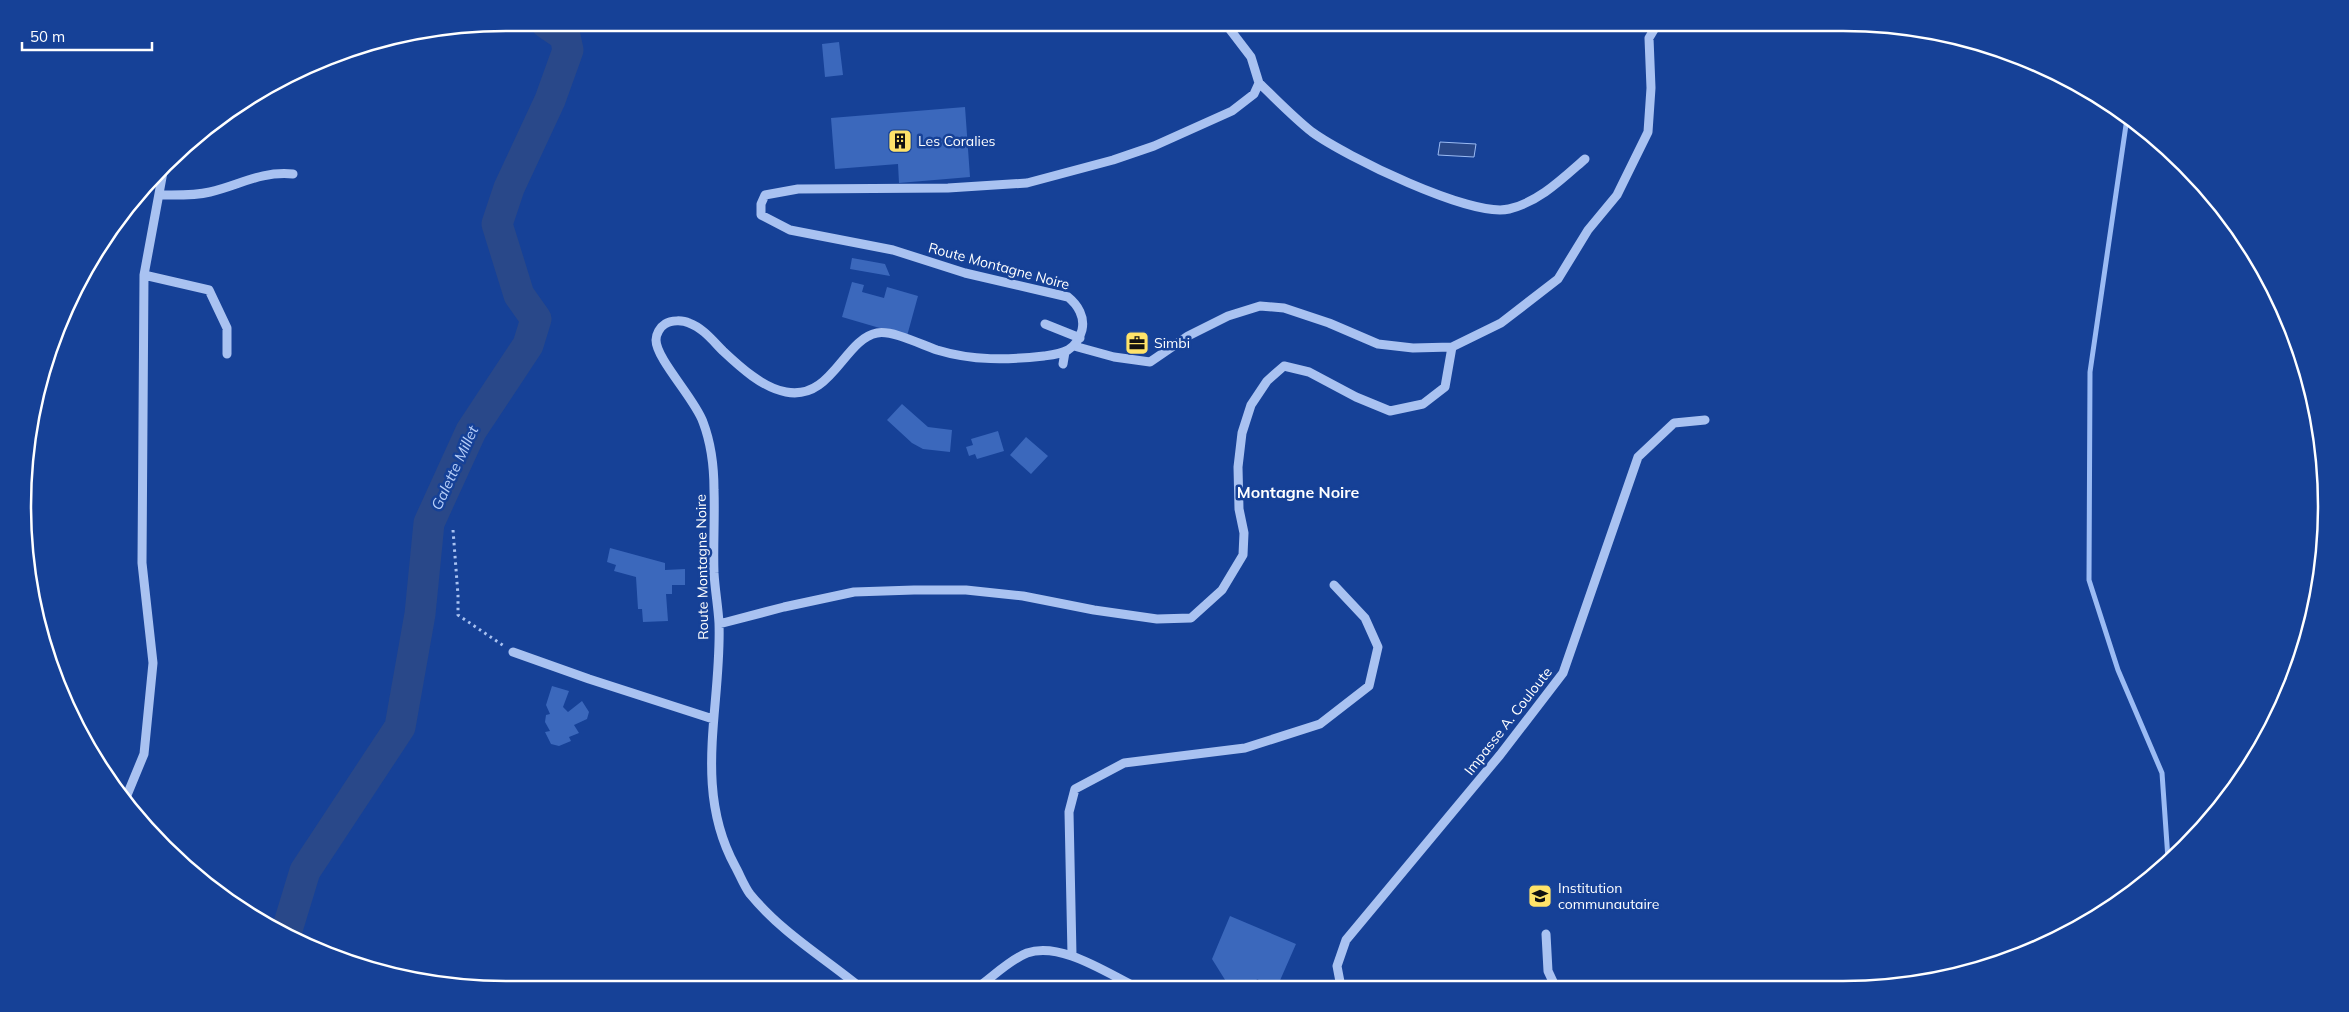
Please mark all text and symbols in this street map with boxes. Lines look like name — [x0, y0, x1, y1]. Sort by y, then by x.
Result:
scale bar — [22, 20, 152, 52]
text: 50 m — [30, 27, 65, 46]
building icon: Les Coralies — [887, 128, 913, 154]
place label: Les Coralies — [918, 132, 996, 150]
street label: Route Montagne Noire — [926, 238, 1072, 294]
office icon: Simbi — [1124, 330, 1150, 356]
place label: Simbi — [1154, 334, 1190, 352]
water label: Galette Millet — [427, 422, 483, 513]
district label: Montagne Noire — [1237, 482, 1359, 502]
street label: Route Montagne Noire — [692, 494, 712, 640]
street label: Impasse A. Couloute — [1460, 663, 1556, 779]
place label: Institution communautaire — [1558, 879, 1659, 913]
school or university icon: Institution communautaire — [1527, 883, 1553, 909]

